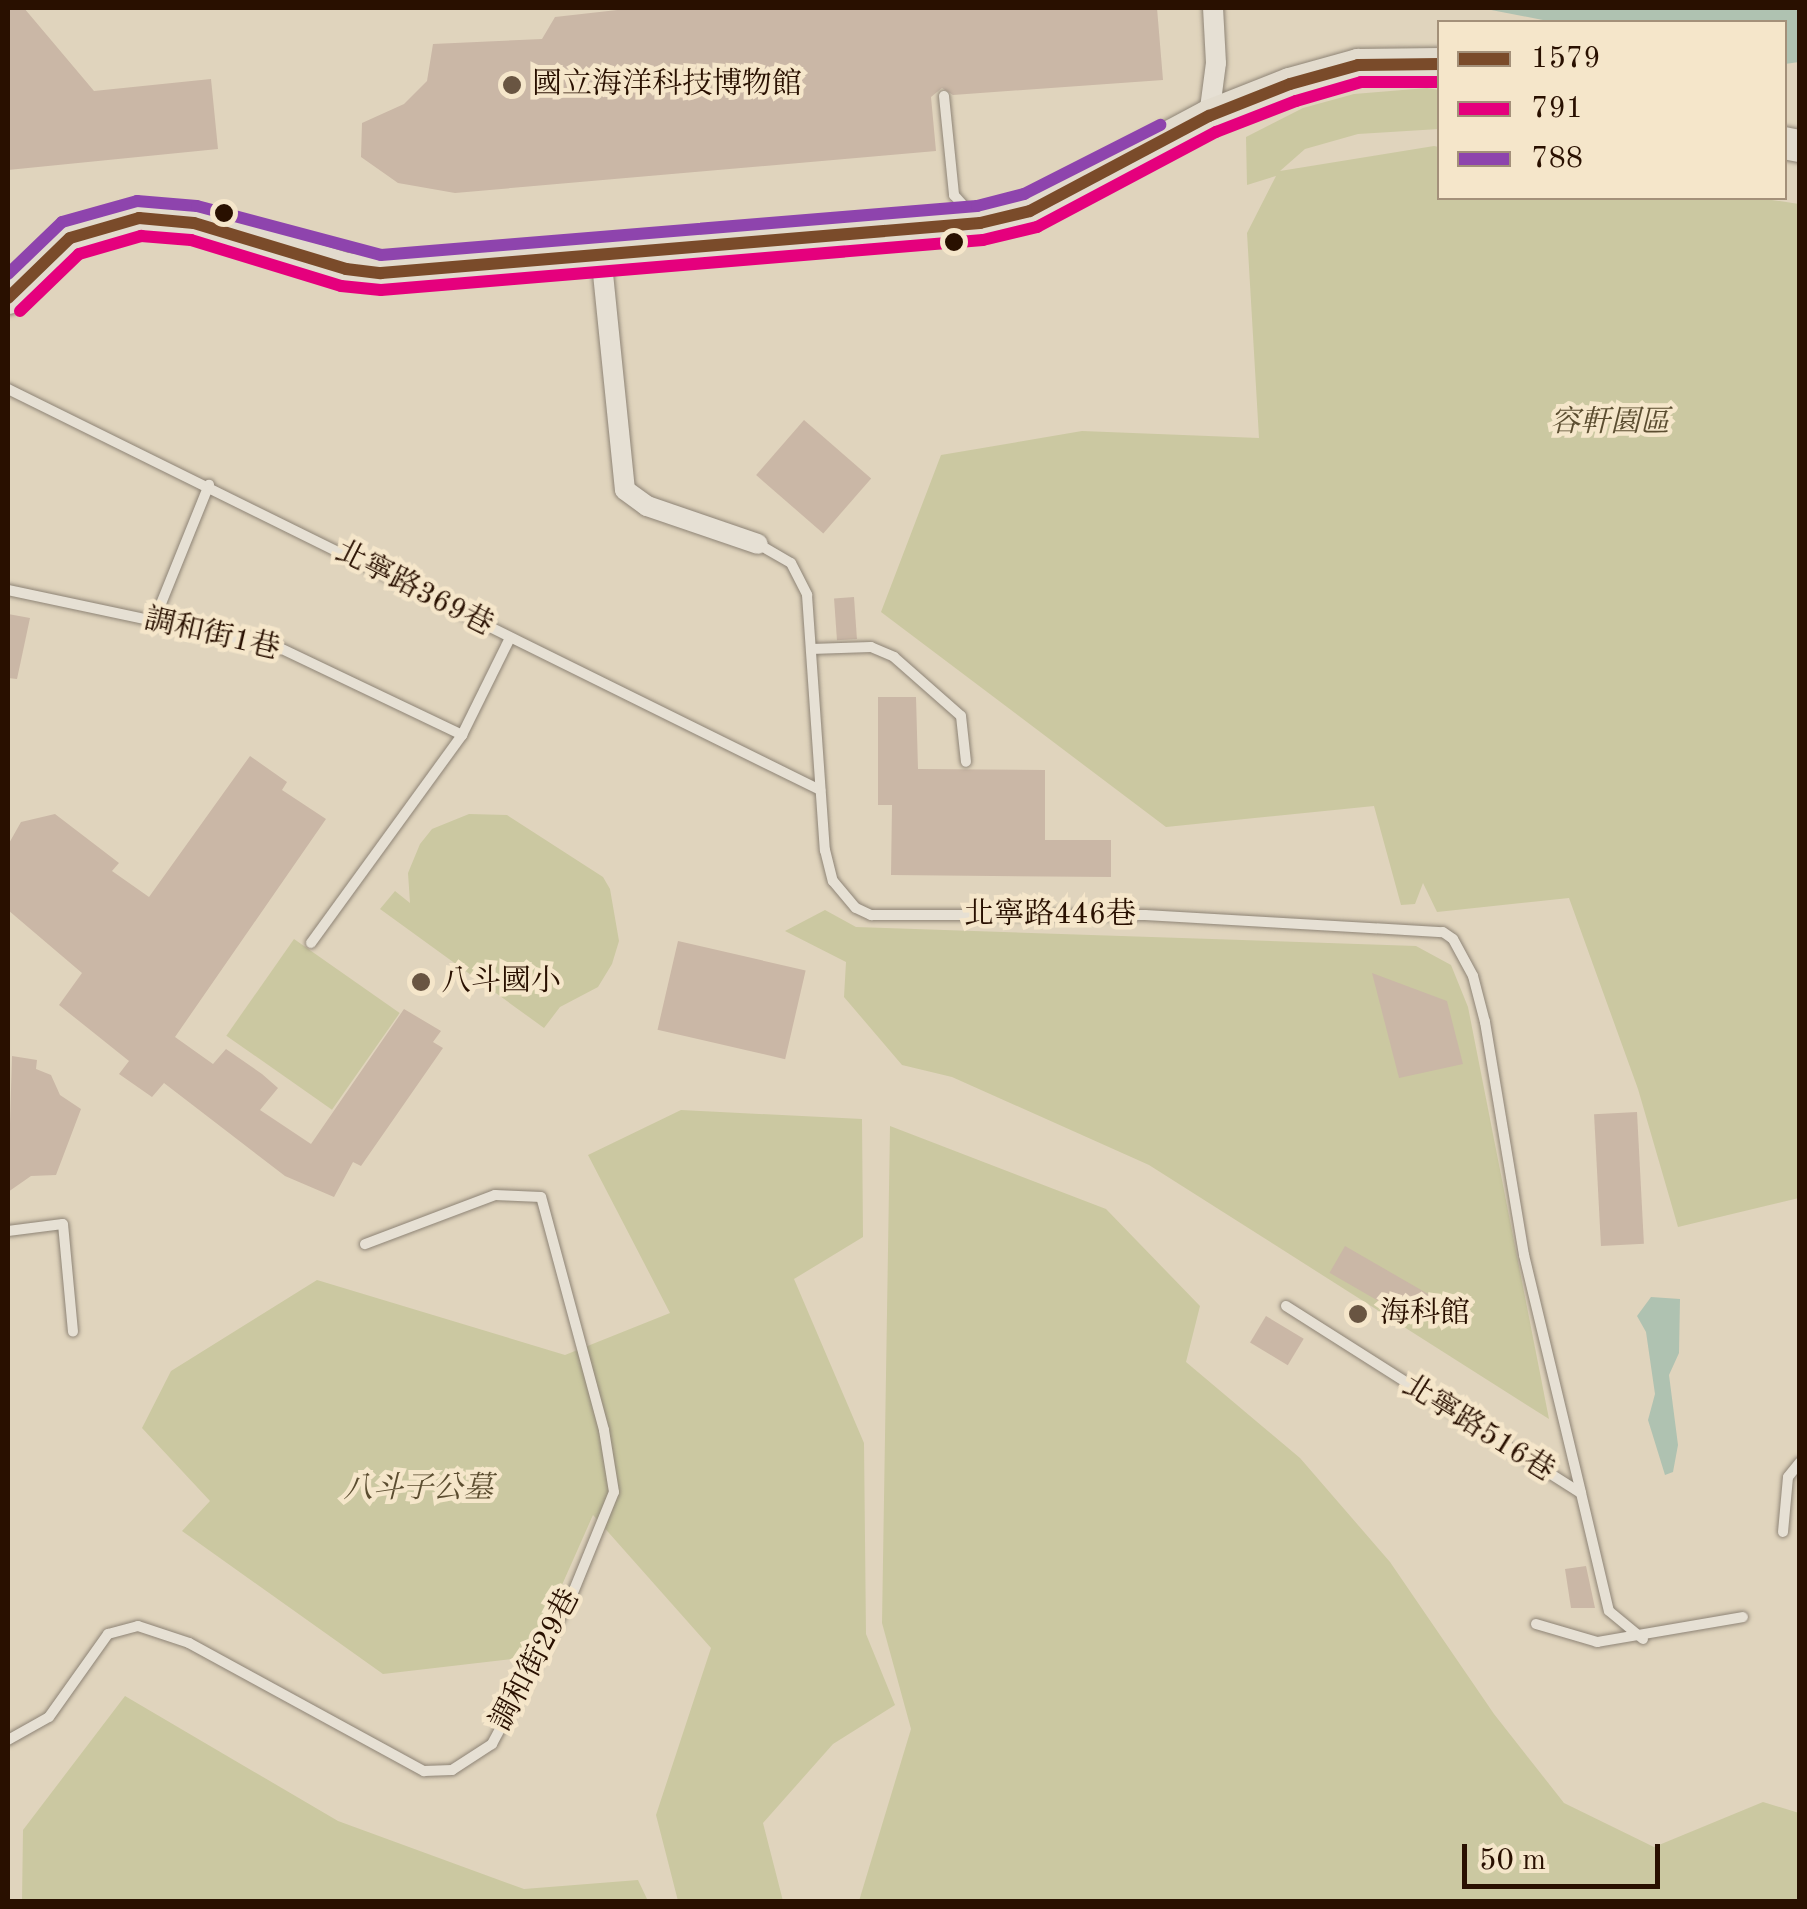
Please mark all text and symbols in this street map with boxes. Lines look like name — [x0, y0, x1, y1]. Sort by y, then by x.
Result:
legend — [1437, 20, 1787, 200]
text: 1579 — [1531, 44, 1601, 74]
place label: 國立海洋科技博物館 — [532, 67, 802, 103]
marker: 國立海洋科技博物館 — [501, 74, 523, 96]
text: 791 — [1531, 94, 1583, 124]
text: 788 — [1531, 144, 1583, 174]
unlabelled marker — [214, 203, 234, 223]
unlabelled marker — [944, 232, 964, 252]
park label: 容軒園區 — [1550, 405, 1670, 441]
street label: 北寧路369巷 — [329, 534, 499, 644]
street label: 調和街1巷 — [141, 602, 283, 668]
street label: 北寧路446巷 — [964, 897, 1136, 933]
place label: 八斗國小 — [441, 964, 561, 1000]
marker: 八斗國小 — [410, 971, 432, 993]
place label: 海科館 — [1380, 1296, 1470, 1332]
marker: 海科館 — [1345, 1301, 1371, 1327]
street label: 北寧路516巷 — [1395, 1368, 1561, 1490]
park label: 八斗子公墓 — [343, 1471, 493, 1507]
street label: 調和街29巷 — [484, 1583, 588, 1737]
scale bar — [1467, 1824, 1664, 1886]
text: 50 m — [1479, 1846, 1546, 1876]

